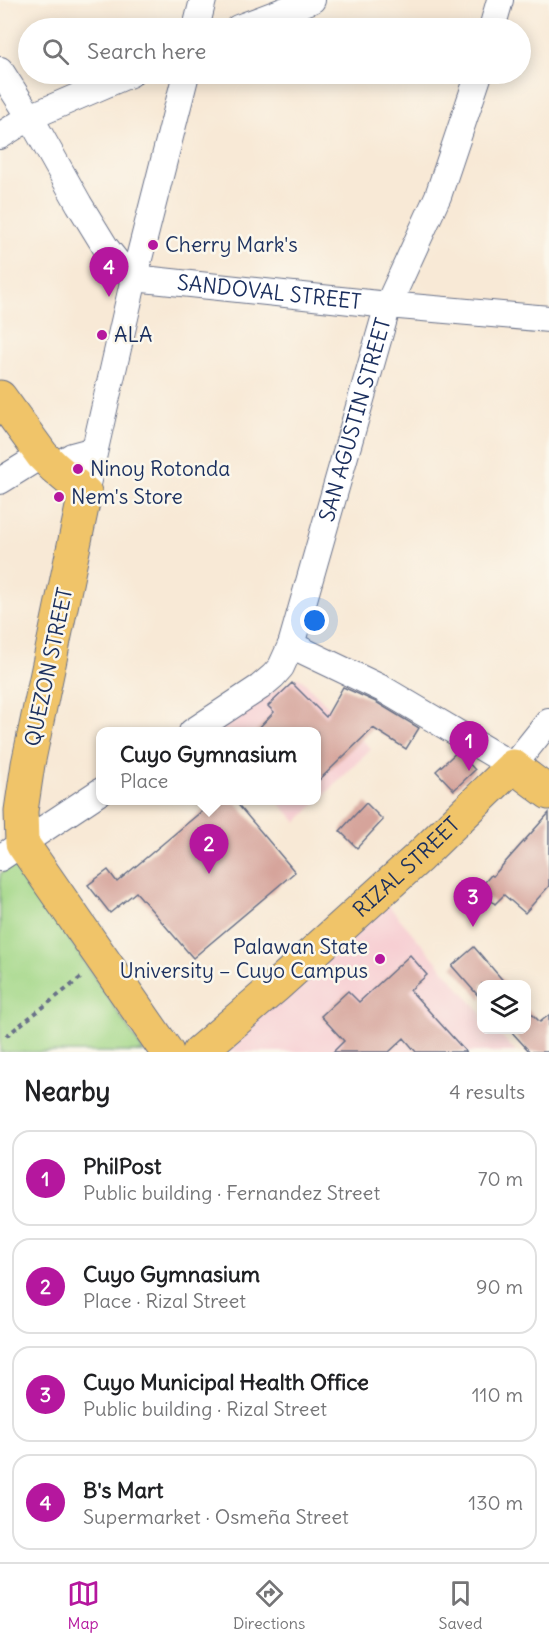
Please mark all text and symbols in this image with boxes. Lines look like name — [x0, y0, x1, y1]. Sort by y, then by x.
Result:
search box — [18, 18, 531, 84]
icon: search — [39, 35, 72, 68]
text: Search here — [87, 37, 206, 65]
place label: Cherry Mark's — [165, 231, 298, 258]
marker: Cherry Mark's — [146, 238, 160, 252]
pin: 4 — [90, 248, 128, 297]
street label: SANDOVAL STREET — [176, 269, 363, 315]
street label: SAN AGUSTIN STREET — [313, 315, 397, 525]
place label: ALA — [114, 321, 152, 348]
marker: ALA — [95, 328, 109, 342]
place label: Ninoy Rotonda — [90, 455, 230, 482]
marker: Ninoy Rotonda — [71, 462, 85, 476]
place label: Nem's Store — [71, 483, 183, 510]
marker: Nem's Store — [52, 490, 66, 504]
street label: QUEZON STREET — [19, 585, 79, 749]
your location — [300, 606, 329, 635]
pin: 1 — [450, 722, 488, 771]
popup — [96, 727, 321, 805]
text: Cuyo Gymnasium — [120, 740, 297, 768]
text: Place — [120, 768, 168, 793]
street label: RIZAL STREET — [347, 811, 465, 923]
pin: 2 — [190, 824, 228, 874]
pin: 3 — [454, 878, 492, 927]
place label: Palawan State University – Cuyo Campus — [119, 933, 368, 984]
marker: Palawan State University – Cuyo Campus — [373, 952, 387, 966]
map controls — [477, 980, 531, 1034]
button: layers — [477, 980, 531, 1034]
text: Nearby — [24, 1075, 110, 1108]
text: 4 results — [449, 1079, 525, 1104]
text: PhilPost — [83, 1152, 161, 1180]
text: 1 — [42, 1166, 49, 1191]
text: 70 m — [478, 1166, 523, 1191]
text: Public building · Fernandez Street — [83, 1180, 380, 1205]
text: Cuyo Gymnasium — [83, 1260, 260, 1288]
text: 2 — [40, 1274, 51, 1299]
text: 90 m — [476, 1274, 523, 1299]
text: Place · Rizal Street — [83, 1288, 246, 1313]
text: Cuyo Municipal Health Office — [83, 1368, 369, 1396]
text: 3 — [40, 1382, 51, 1407]
text: 110 m — [472, 1382, 523, 1407]
text: Public building · Rizal Street — [83, 1396, 327, 1421]
text: B's Mart — [83, 1476, 163, 1504]
text: 4 — [40, 1490, 51, 1515]
text: 130 m — [468, 1490, 523, 1515]
text: Supermarket · Osmeña Street — [83, 1504, 349, 1529]
tab: Map — [67, 1577, 100, 1633]
tab: Directions — [233, 1577, 305, 1633]
tab: Saved — [439, 1577, 482, 1633]

